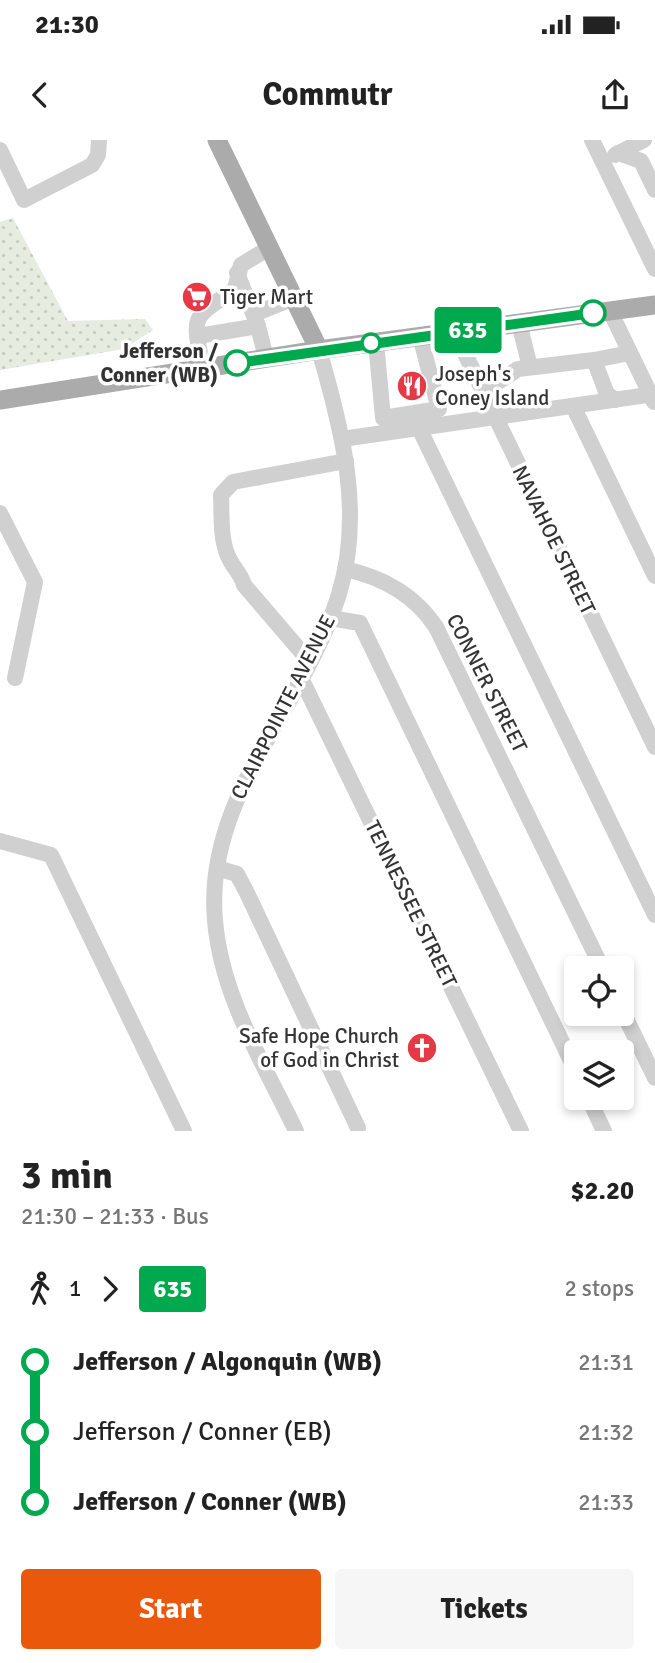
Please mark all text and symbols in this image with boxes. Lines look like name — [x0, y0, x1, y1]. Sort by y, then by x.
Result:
text: 21:30 — [35, 9, 99, 41]
text: Commutr — [262, 75, 393, 114]
icon: back — [21, 76, 59, 114]
icon: share — [596, 76, 634, 114]
supermarket icon: Tiger Mart — [180, 280, 214, 314]
place label: Tiger Mart — [220, 284, 313, 310]
unlabelled marker — [580, 300, 606, 326]
line badge: 635 — [428, 307, 508, 353]
text: 635 — [449, 315, 487, 345]
unlabelled marker — [361, 333, 381, 353]
place label: Jefferson / Conner (WB) — [100, 338, 219, 388]
marker: Jefferson / Conner (WB) — [224, 350, 250, 376]
place label: Joseph's Coney Island — [435, 361, 549, 411]
restaurant icon: Joseph's Coney Island — [395, 369, 429, 403]
street label: NAVAHOE STREET — [507, 461, 602, 619]
street label: CONNER STREET — [441, 609, 533, 757]
street label: CLAIRPOINTE AVENUE — [225, 610, 341, 804]
street label: TENNESSEE STREET — [359, 816, 463, 992]
map controls — [564, 956, 634, 1110]
button: locate — [564, 956, 634, 1026]
place label: Safe Hope Church of God in Christ — [239, 1023, 399, 1073]
church icon: Safe Hope Church of God in Christ — [405, 1031, 439, 1065]
button: layers — [564, 1040, 634, 1110]
text: 3 min — [21, 1152, 113, 1199]
text: $2.20 — [570, 1175, 634, 1207]
text: 21:30 – 21:33 · Bus — [21, 1202, 209, 1231]
icon: walk — [21, 1270, 59, 1308]
icon: forward — [91, 1270, 129, 1308]
text: 1 — [69, 1274, 81, 1303]
text: 635 — [153, 1274, 192, 1304]
text: 2 stops — [564, 1274, 634, 1303]
text: Jefferson / Algonquin (WB) — [73, 1346, 382, 1378]
text: 21:31 — [578, 1348, 634, 1377]
text: Jefferson / Conner (EB) — [73, 1416, 332, 1448]
text: 21:32 — [578, 1418, 634, 1447]
text: Jefferson / Conner (WB) — [73, 1486, 347, 1518]
text: 21:33 — [578, 1488, 634, 1517]
button: Start — [21, 1569, 321, 1649]
button: Tickets — [335, 1569, 634, 1649]

